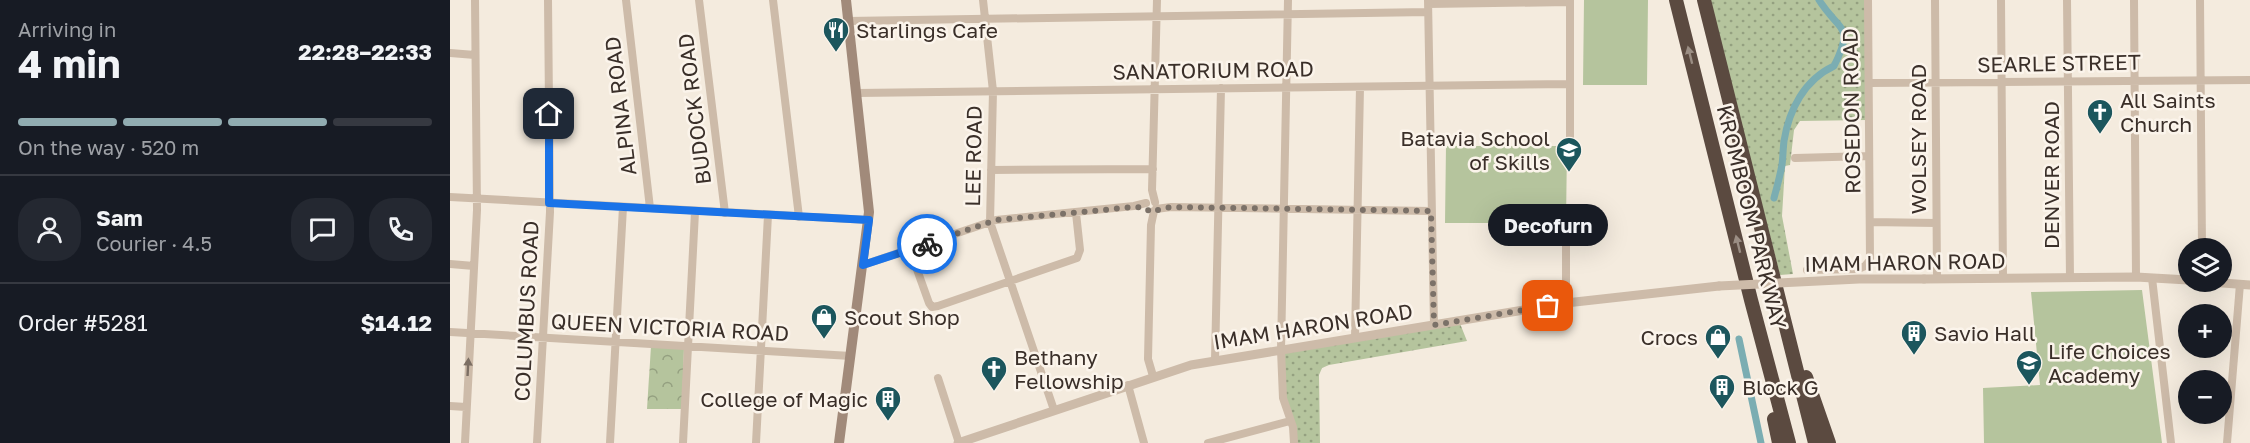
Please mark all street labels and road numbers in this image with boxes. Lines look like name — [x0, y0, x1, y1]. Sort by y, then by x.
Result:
street label: ROSEDON ROAD — [1837, 28, 1865, 194]
street label: BUDOCK ROAD — [672, 32, 716, 186]
street label: ALPINA ROAD — [599, 35, 641, 177]
street label: SEARLE STREET — [1977, 49, 2141, 77]
street label: SANATORIUM ROAD — [1112, 55, 1314, 85]
street label: WOLSEY ROAD — [1905, 64, 1931, 214]
street label: DENVER ROAD — [2038, 101, 2064, 249]
street label: KROMBOOM PARKWAY — [1712, 102, 1793, 332]
street label: LEE ROAD — [959, 105, 987, 207]
street label: COLUMBUS ROAD — [508, 220, 544, 402]
street label: IMAM HARON ROAD — [1804, 247, 2006, 277]
street label: IMAM HARON ROAD — [1212, 297, 1414, 355]
street label: QUEEN VICTORIA ROAD — [550, 308, 790, 346]

